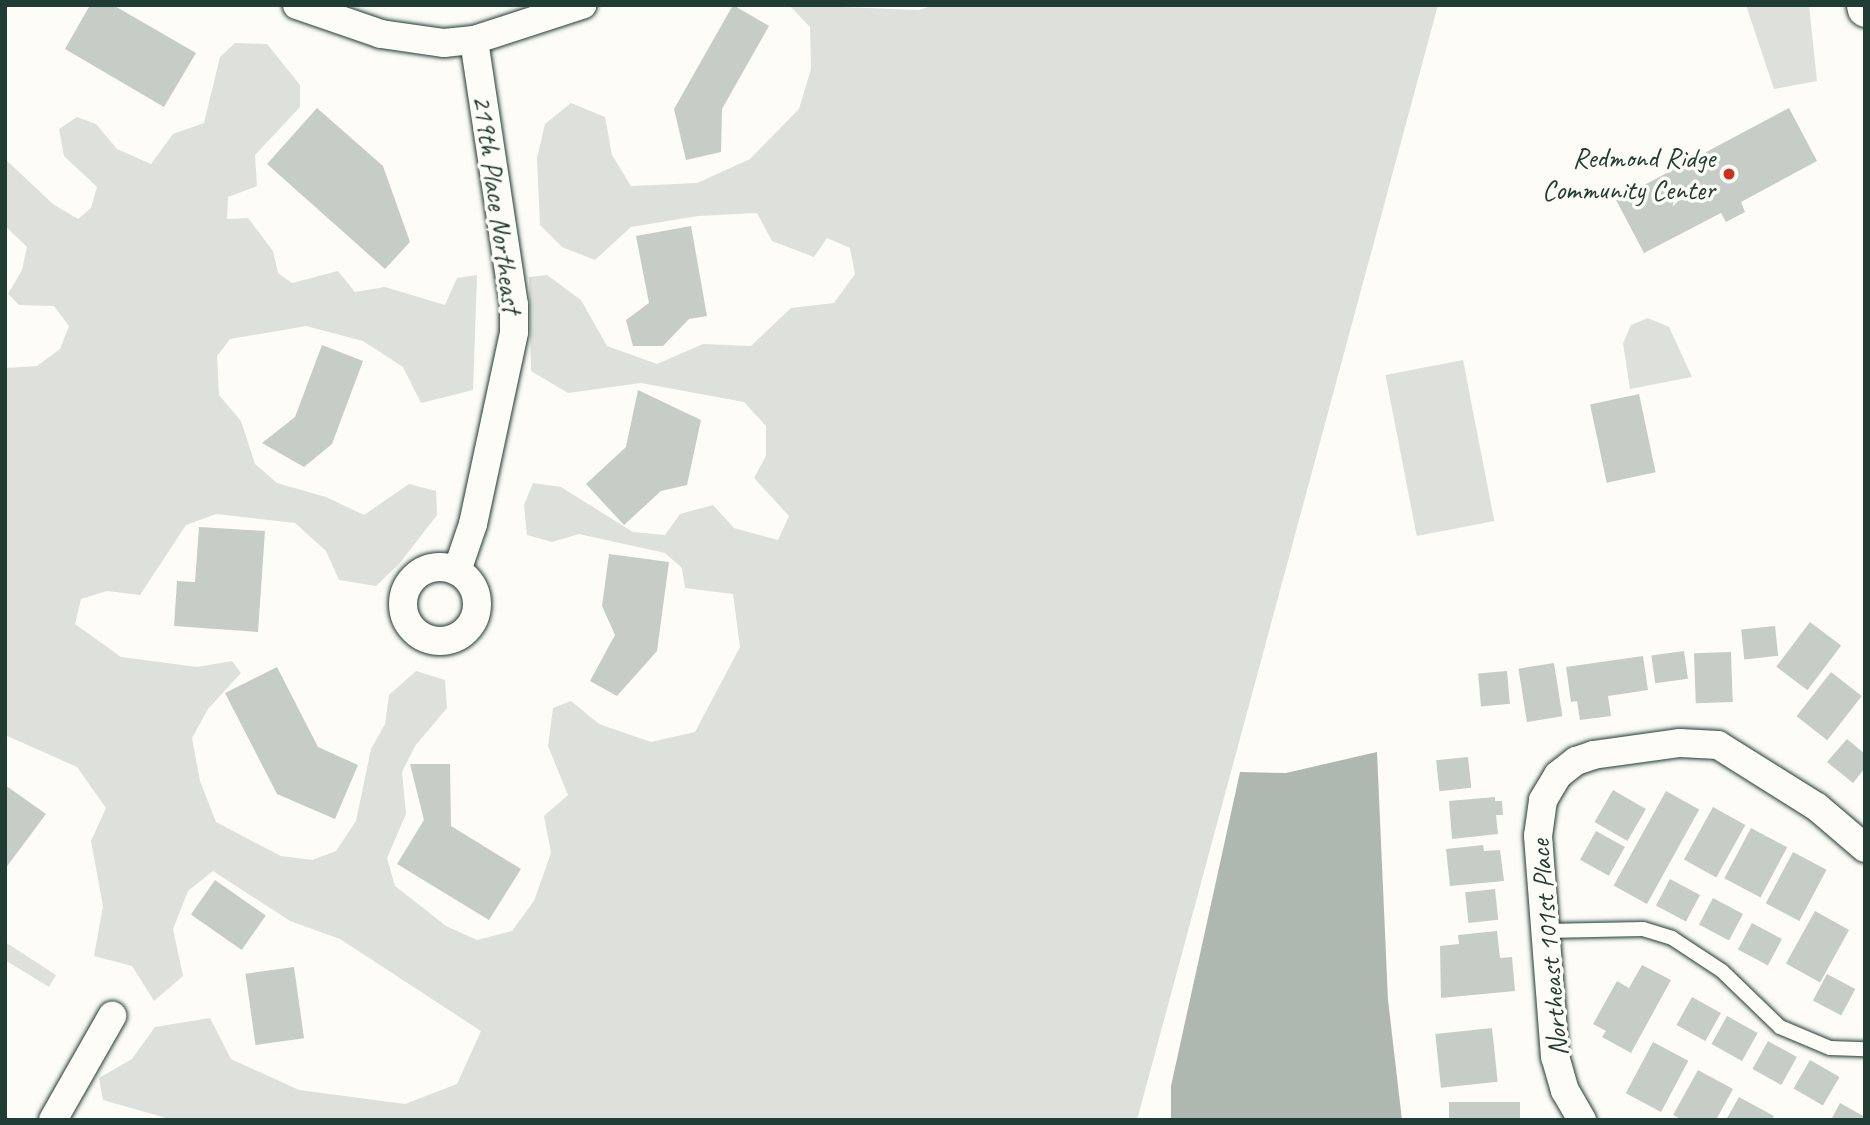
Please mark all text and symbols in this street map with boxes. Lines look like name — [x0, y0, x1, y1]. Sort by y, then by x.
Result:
street label: 219th Place Northeast — [465, 92, 529, 316]
place label: Redmond Ridge Community Center — [1542, 141, 1715, 207]
marker: Redmond Ridge Community Center — [1721, 166, 1737, 182]
street label: Northeast 101st Place — [1523, 838, 1575, 1058]

